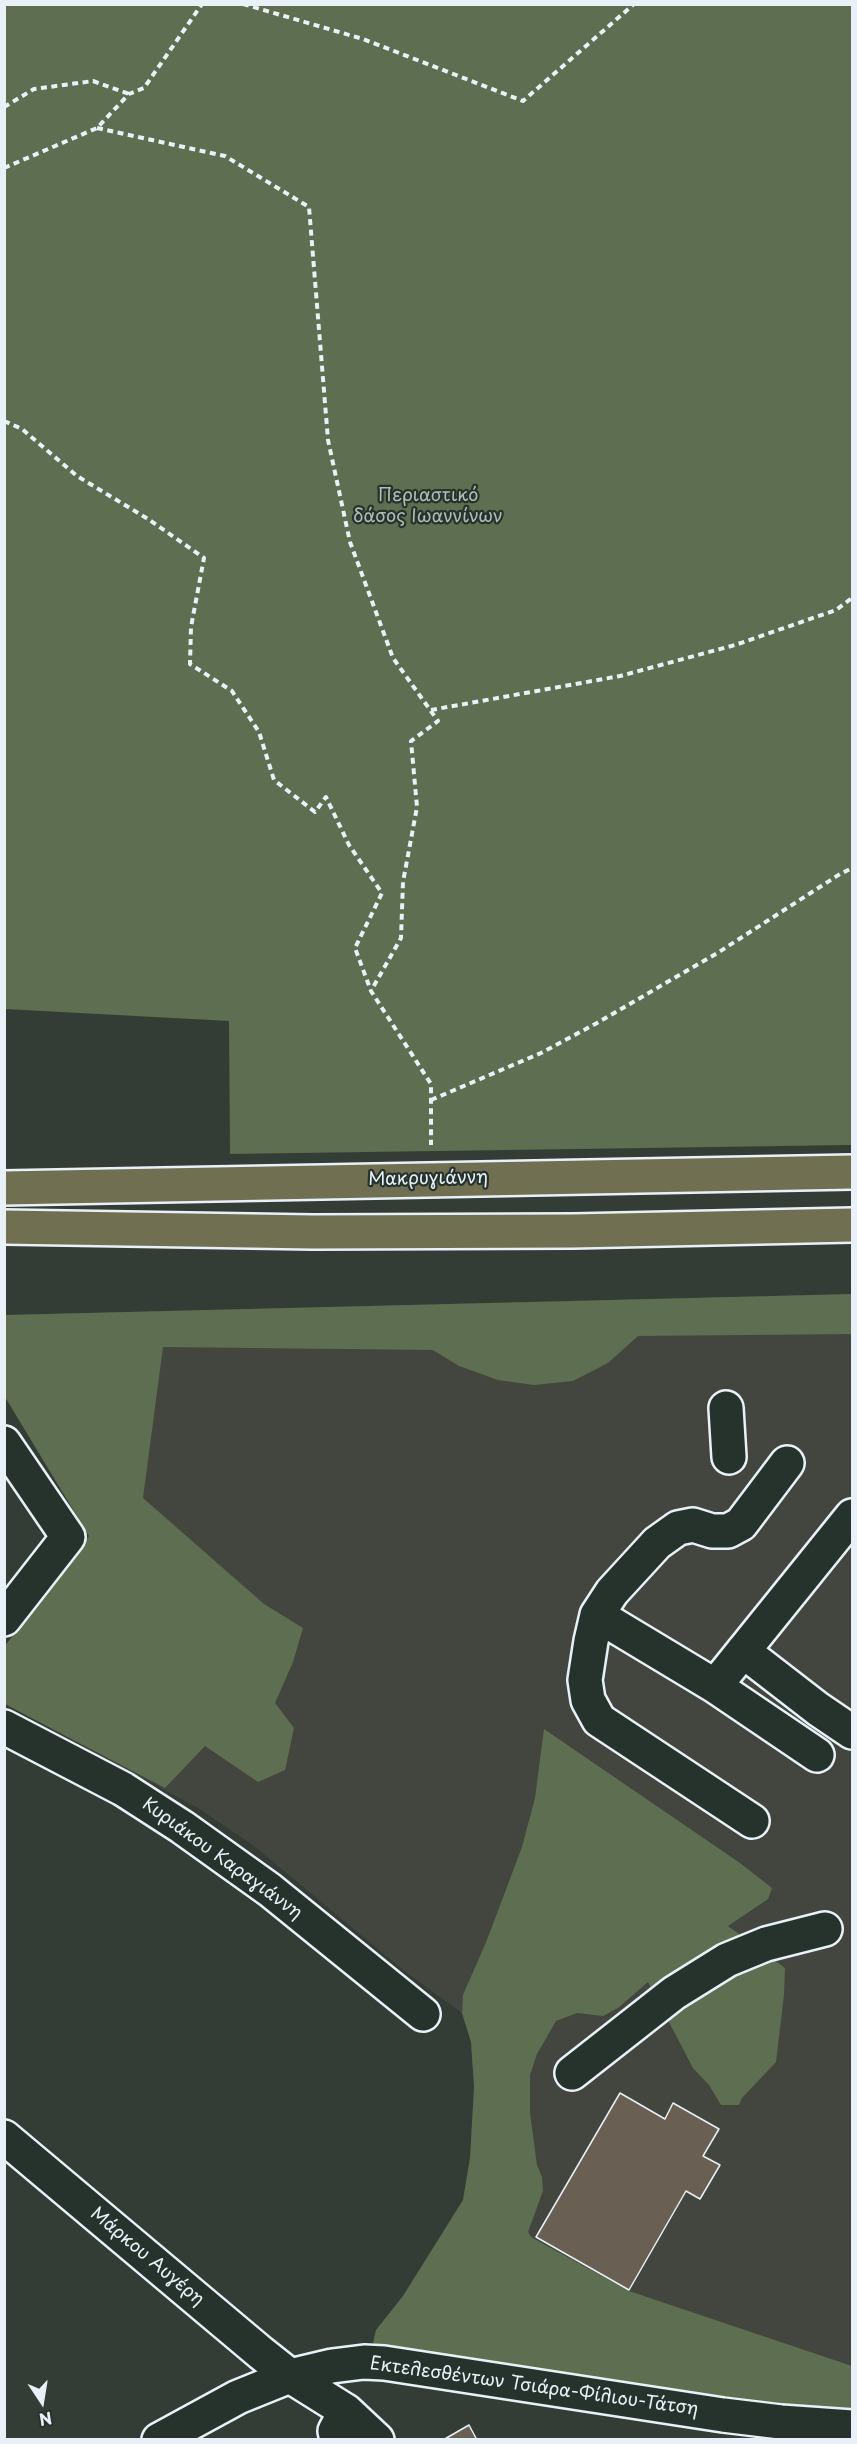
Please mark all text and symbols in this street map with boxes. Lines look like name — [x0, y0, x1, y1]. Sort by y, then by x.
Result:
park label: Περιαστικό δάσος Ιωαννίνων — [353, 485, 503, 528]
street label: Μακρυγιάννη — [368, 1167, 488, 1191]
street label: Κυριάκου Καραγιάννη — [138, 1794, 306, 1924]
street label: Μάρκου Αυγέρη — [86, 2203, 208, 2311]
street label: Εκτελεσθέντων Τσιάρα-Φίλιου-Τάτση — [368, 2353, 700, 2421]
north arrow — [12, 2372, 72, 2432]
text: N — [37, 2407, 54, 2433]

